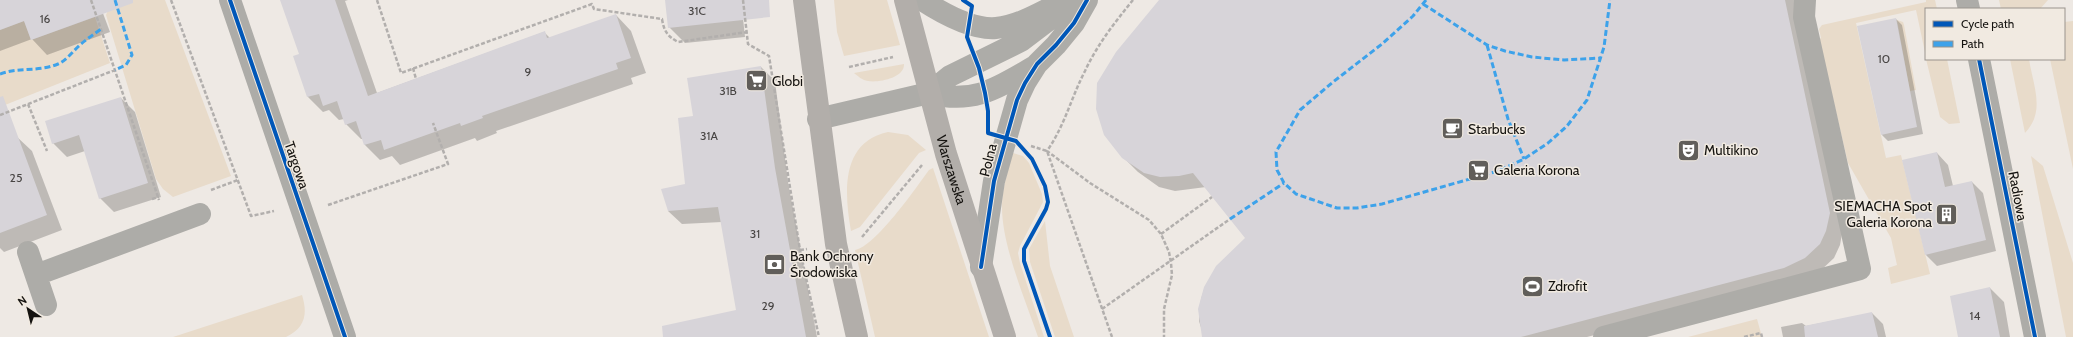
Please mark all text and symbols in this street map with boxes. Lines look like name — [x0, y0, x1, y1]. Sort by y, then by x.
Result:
house number: 31C — [688, 3, 706, 18]
legend — [1925, 8, 2065, 60]
house number: 16 — [40, 11, 51, 26]
text: Cycle path — [1961, 16, 2014, 31]
text: Path — [1961, 36, 1984, 51]
house number: 10 — [1878, 51, 1890, 66]
house number: 9 — [525, 64, 532, 79]
supermarket icon: Globi — [744, 68, 770, 94]
place label: Globi — [772, 72, 803, 90]
house number: 31B — [719, 83, 737, 98]
cafe icon: Starbucks — [1439, 116, 1465, 142]
place label: Starbucks — [1468, 120, 1526, 138]
house number: 31A — [700, 128, 719, 143]
street label: Warszawska — [932, 133, 971, 207]
theatre icon: Multikino — [1676, 137, 1702, 163]
street label: Targowa — [280, 139, 314, 191]
street label: Polna — [975, 141, 1001, 178]
place label: Multikino — [1704, 141, 1759, 159]
supermarket icon: Galeria Korona — [1466, 157, 1492, 183]
place label: Galeria Korona — [1494, 161, 1580, 179]
house number: 25 — [10, 170, 22, 185]
street label: Radiowa — [2004, 170, 2032, 223]
place label: SIEMACHA Spot Galeria Korona — [1834, 197, 1932, 231]
building icon: SIEMACHA Spot Galeria Korona — [1934, 201, 1960, 227]
house number: 31 — [750, 226, 760, 241]
place label: Bank Ochrony Środowiska — [790, 247, 874, 281]
bank icon: Bank Ochrony Środowiska — [762, 251, 788, 277]
sports icon: Zdrofit — [1519, 273, 1545, 299]
place label: Zdrofit — [1548, 277, 1588, 295]
north arrow — [8, 289, 48, 329]
text: N — [15, 293, 29, 309]
house number: 29 — [761, 298, 775, 313]
house number: 14 — [1970, 308, 1980, 323]

